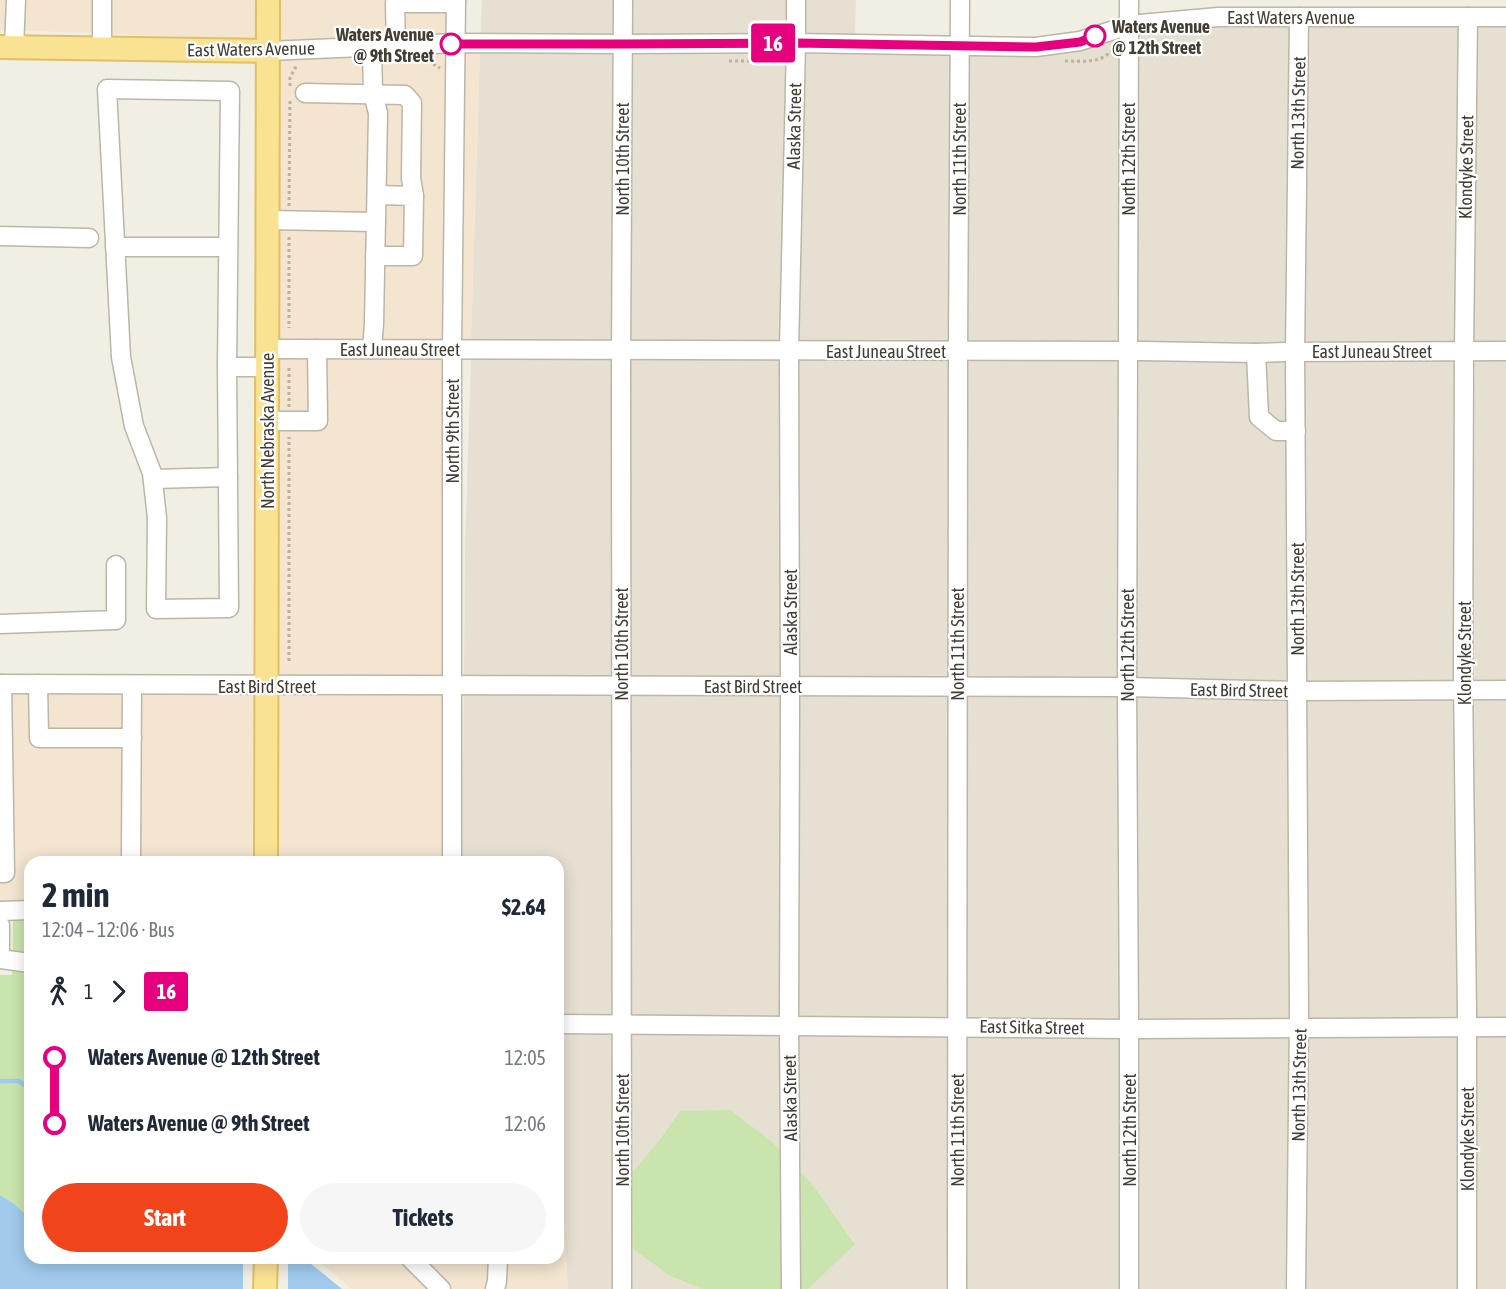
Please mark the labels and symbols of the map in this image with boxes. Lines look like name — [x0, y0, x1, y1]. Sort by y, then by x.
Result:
street label: East Waters Avenue — [1227, 7, 1355, 28]
place label: Waters Avenue @ 12th Street — [1111, 16, 1210, 58]
place label: Waters Avenue @ 9th Street — [335, 24, 435, 66]
line badge: 16 — [746, 24, 800, 63]
marker: Waters Avenue @ 12th Street — [1084, 25, 1106, 47]
marker: Waters Avenue @ 9th Street — [440, 33, 462, 55]
street label: East Waters Avenue — [187, 37, 315, 61]
street label: North 13th Street — [1287, 56, 1309, 170]
street label: Alaska Street — [783, 83, 805, 169]
street label: North 10th Street — [612, 102, 633, 216]
street label: North 11th Street — [949, 102, 970, 216]
street label: North 12th Street — [1118, 102, 1139, 216]
street label: Klondyke Street — [1455, 115, 1477, 219]
street label: East Juneau Street — [340, 339, 460, 360]
street label: East Juneau Street — [826, 341, 946, 362]
street label: East Juneau Street — [1312, 341, 1432, 362]
street label: North Nebraska Avenue — [257, 353, 278, 509]
street label: North 9th Street — [442, 379, 463, 483]
street label: North 13th Street — [1287, 542, 1308, 656]
street label: Alaska Street — [780, 569, 801, 655]
street label: North 10th Street — [611, 587, 632, 701]
street label: North 11th Street — [947, 587, 968, 701]
street label: North 12th Street — [1117, 588, 1138, 702]
street label: Klondyke Street — [1454, 601, 1475, 705]
street label: East Bird Street — [218, 676, 316, 697]
street label: East Bird Street — [704, 676, 802, 697]
street label: East Bird Street — [1190, 679, 1288, 701]
street label: East Sitka Street — [979, 1016, 1085, 1038]
street label: North 13th Street — [1288, 1028, 1310, 1142]
street label: Alaska Street — [779, 1055, 801, 1141]
street label: North 10th Street — [612, 1073, 633, 1187]
street label: North 11th Street — [947, 1073, 968, 1187]
street label: North 12th Street — [1119, 1073, 1140, 1187]
street label: Klondyke Street — [1457, 1087, 1478, 1191]

